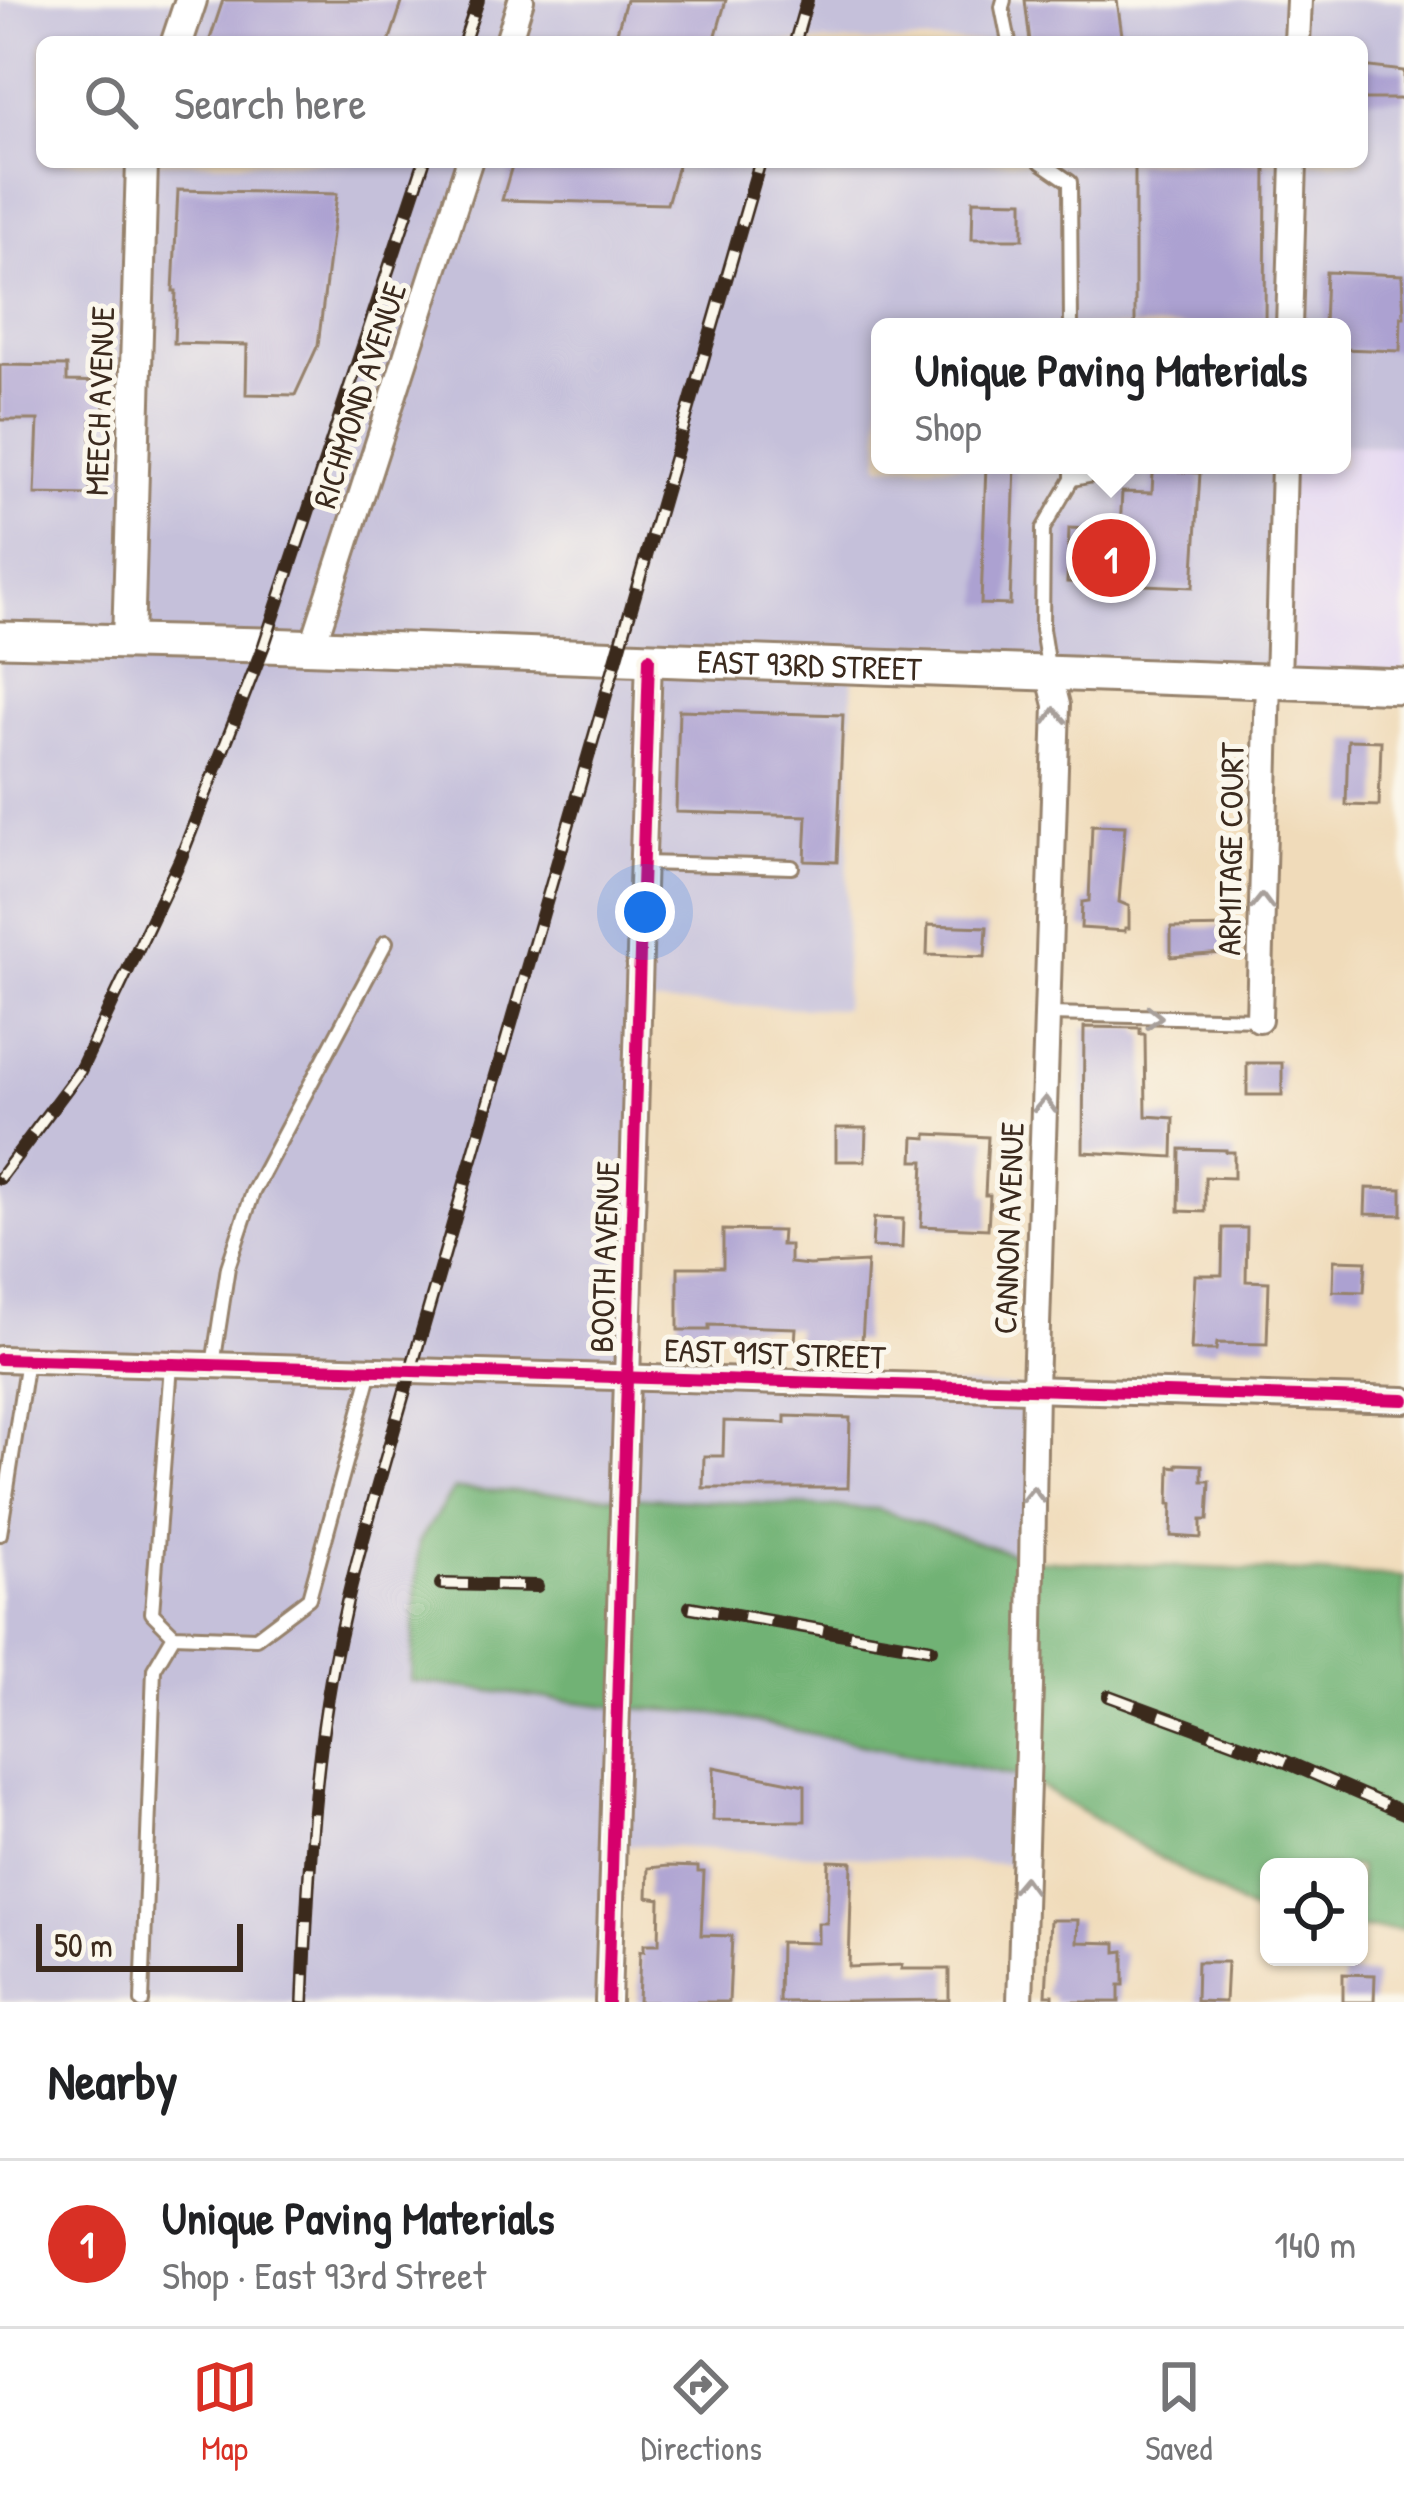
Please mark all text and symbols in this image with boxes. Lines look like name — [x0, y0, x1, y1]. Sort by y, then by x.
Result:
search box — [36, 36, 1368, 168]
icon: search — [78, 69, 144, 135]
text: Search here — [174, 72, 366, 133]
street label: RICHMOND AVENUE — [302, 276, 416, 513]
street label: MEECH AVENUE — [74, 305, 124, 496]
popup — [871, 318, 1351, 474]
text: Unique Paving Materials — [915, 339, 1307, 400]
text: Shop — [915, 400, 981, 453]
pin: 1 — [1072, 513, 1150, 603]
street label: EAST 93RD STREET — [697, 639, 923, 691]
one-way arrow — [1043, 706, 1069, 725]
street label: ARMITAGE COURT — [1206, 742, 1254, 956]
your location — [615, 882, 675, 942]
one-way arrow — [1249, 892, 1275, 911]
one-way arrow — [1145, 1003, 1164, 1029]
one-way arrow — [1032, 1095, 1058, 1114]
street label: CANNON AVENUE — [982, 1121, 1034, 1335]
street label: BOOTH AVENUE — [579, 1160, 629, 1353]
street label: EAST 91ST STREET — [664, 1327, 887, 1379]
one-way arrow — [1020, 1485, 1046, 1504]
map controls — [1260, 1858, 1368, 1966]
button: locate — [1260, 1858, 1368, 1966]
one-way arrow — [1010, 1875, 1036, 1894]
scale bar — [36, 1918, 243, 1971]
text: 50 m — [54, 1923, 113, 1967]
text: Nearby — [48, 2046, 178, 2115]
text: Unique Paving Materials — [162, 2187, 555, 2248]
text: 1 — [80, 2217, 94, 2270]
text: 140 m — [1274, 2217, 1356, 2270]
text: Shop · East 93rd Street — [162, 2248, 486, 2301]
tab: Map — [192, 2354, 258, 2470]
tab: Directions — [641, 2354, 762, 2470]
tab: Saved — [1145, 2354, 1212, 2470]

